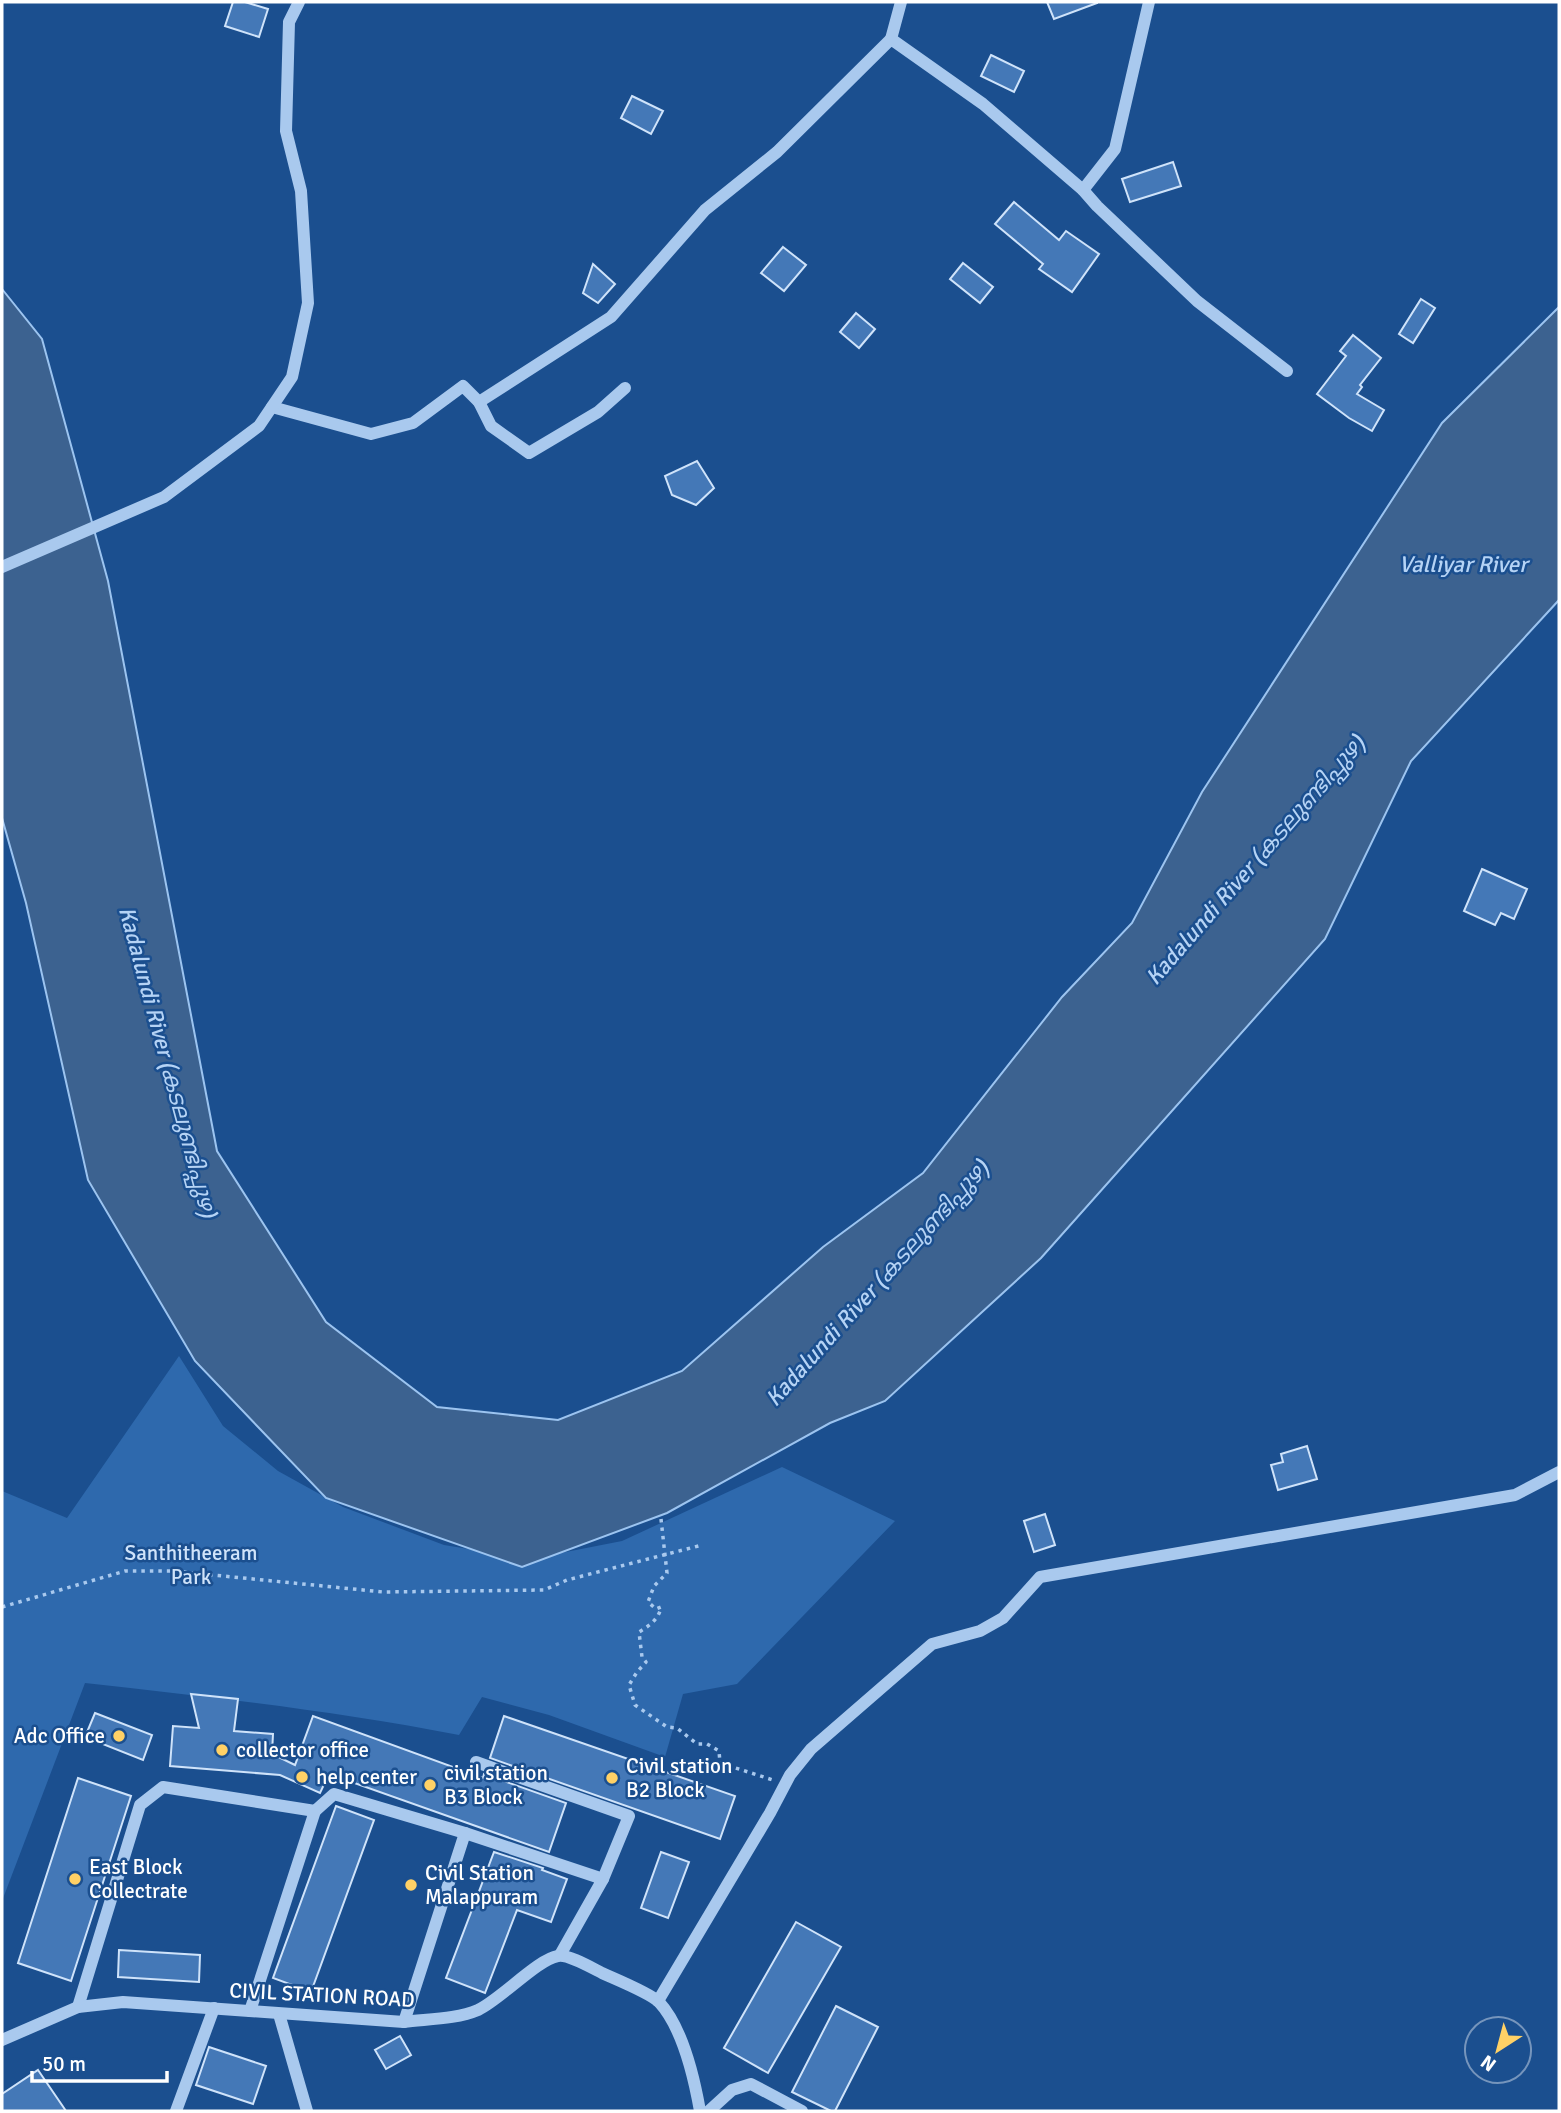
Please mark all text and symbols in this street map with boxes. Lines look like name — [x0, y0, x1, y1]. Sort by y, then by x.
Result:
water label: Valliyar River — [1399, 550, 1531, 579]
water label: Kadalundi River (കടലുണ്ടിപ്പുഴ) — [1139, 729, 1373, 992]
water label: Kadalundi River (കടലുണ്ടിപ്പുഴ) — [111, 903, 223, 1223]
water label: Kadalundi River (കടലുണ്ടിപ്പുഴ) — [759, 1153, 997, 1413]
park label: Santhitheeram Park — [125, 1540, 257, 1590]
place label: Adc Office — [14, 1723, 105, 1749]
marker: Adc Office — [111, 1728, 127, 1744]
place label: collector office — [236, 1737, 369, 1763]
marker: collector office — [214, 1742, 230, 1758]
place label: Civil station B2 Block — [626, 1753, 732, 1803]
place label: civil station B3 Block — [444, 1760, 548, 1810]
place label: help center — [316, 1764, 417, 1790]
marker: help center — [294, 1769, 310, 1785]
marker: Civil station B2 Block — [604, 1770, 620, 1786]
marker: civil station B3 Block — [422, 1777, 438, 1793]
place label: East Block Collectrate — [89, 1854, 188, 1904]
place label: Civil Station Malappuram — [425, 1860, 538, 1910]
marker: East Block Collectrate — [67, 1871, 83, 1887]
marker: Civil Station Malappuram — [403, 1877, 419, 1893]
street label: CIVIL STATION ROAD — [229, 1977, 415, 2013]
north arrow — [1463, 2015, 1533, 2085]
scale bar — [32, 2039, 166, 2084]
text: N — [1476, 2049, 1501, 2077]
text: 50 m — [42, 2051, 86, 2077]

